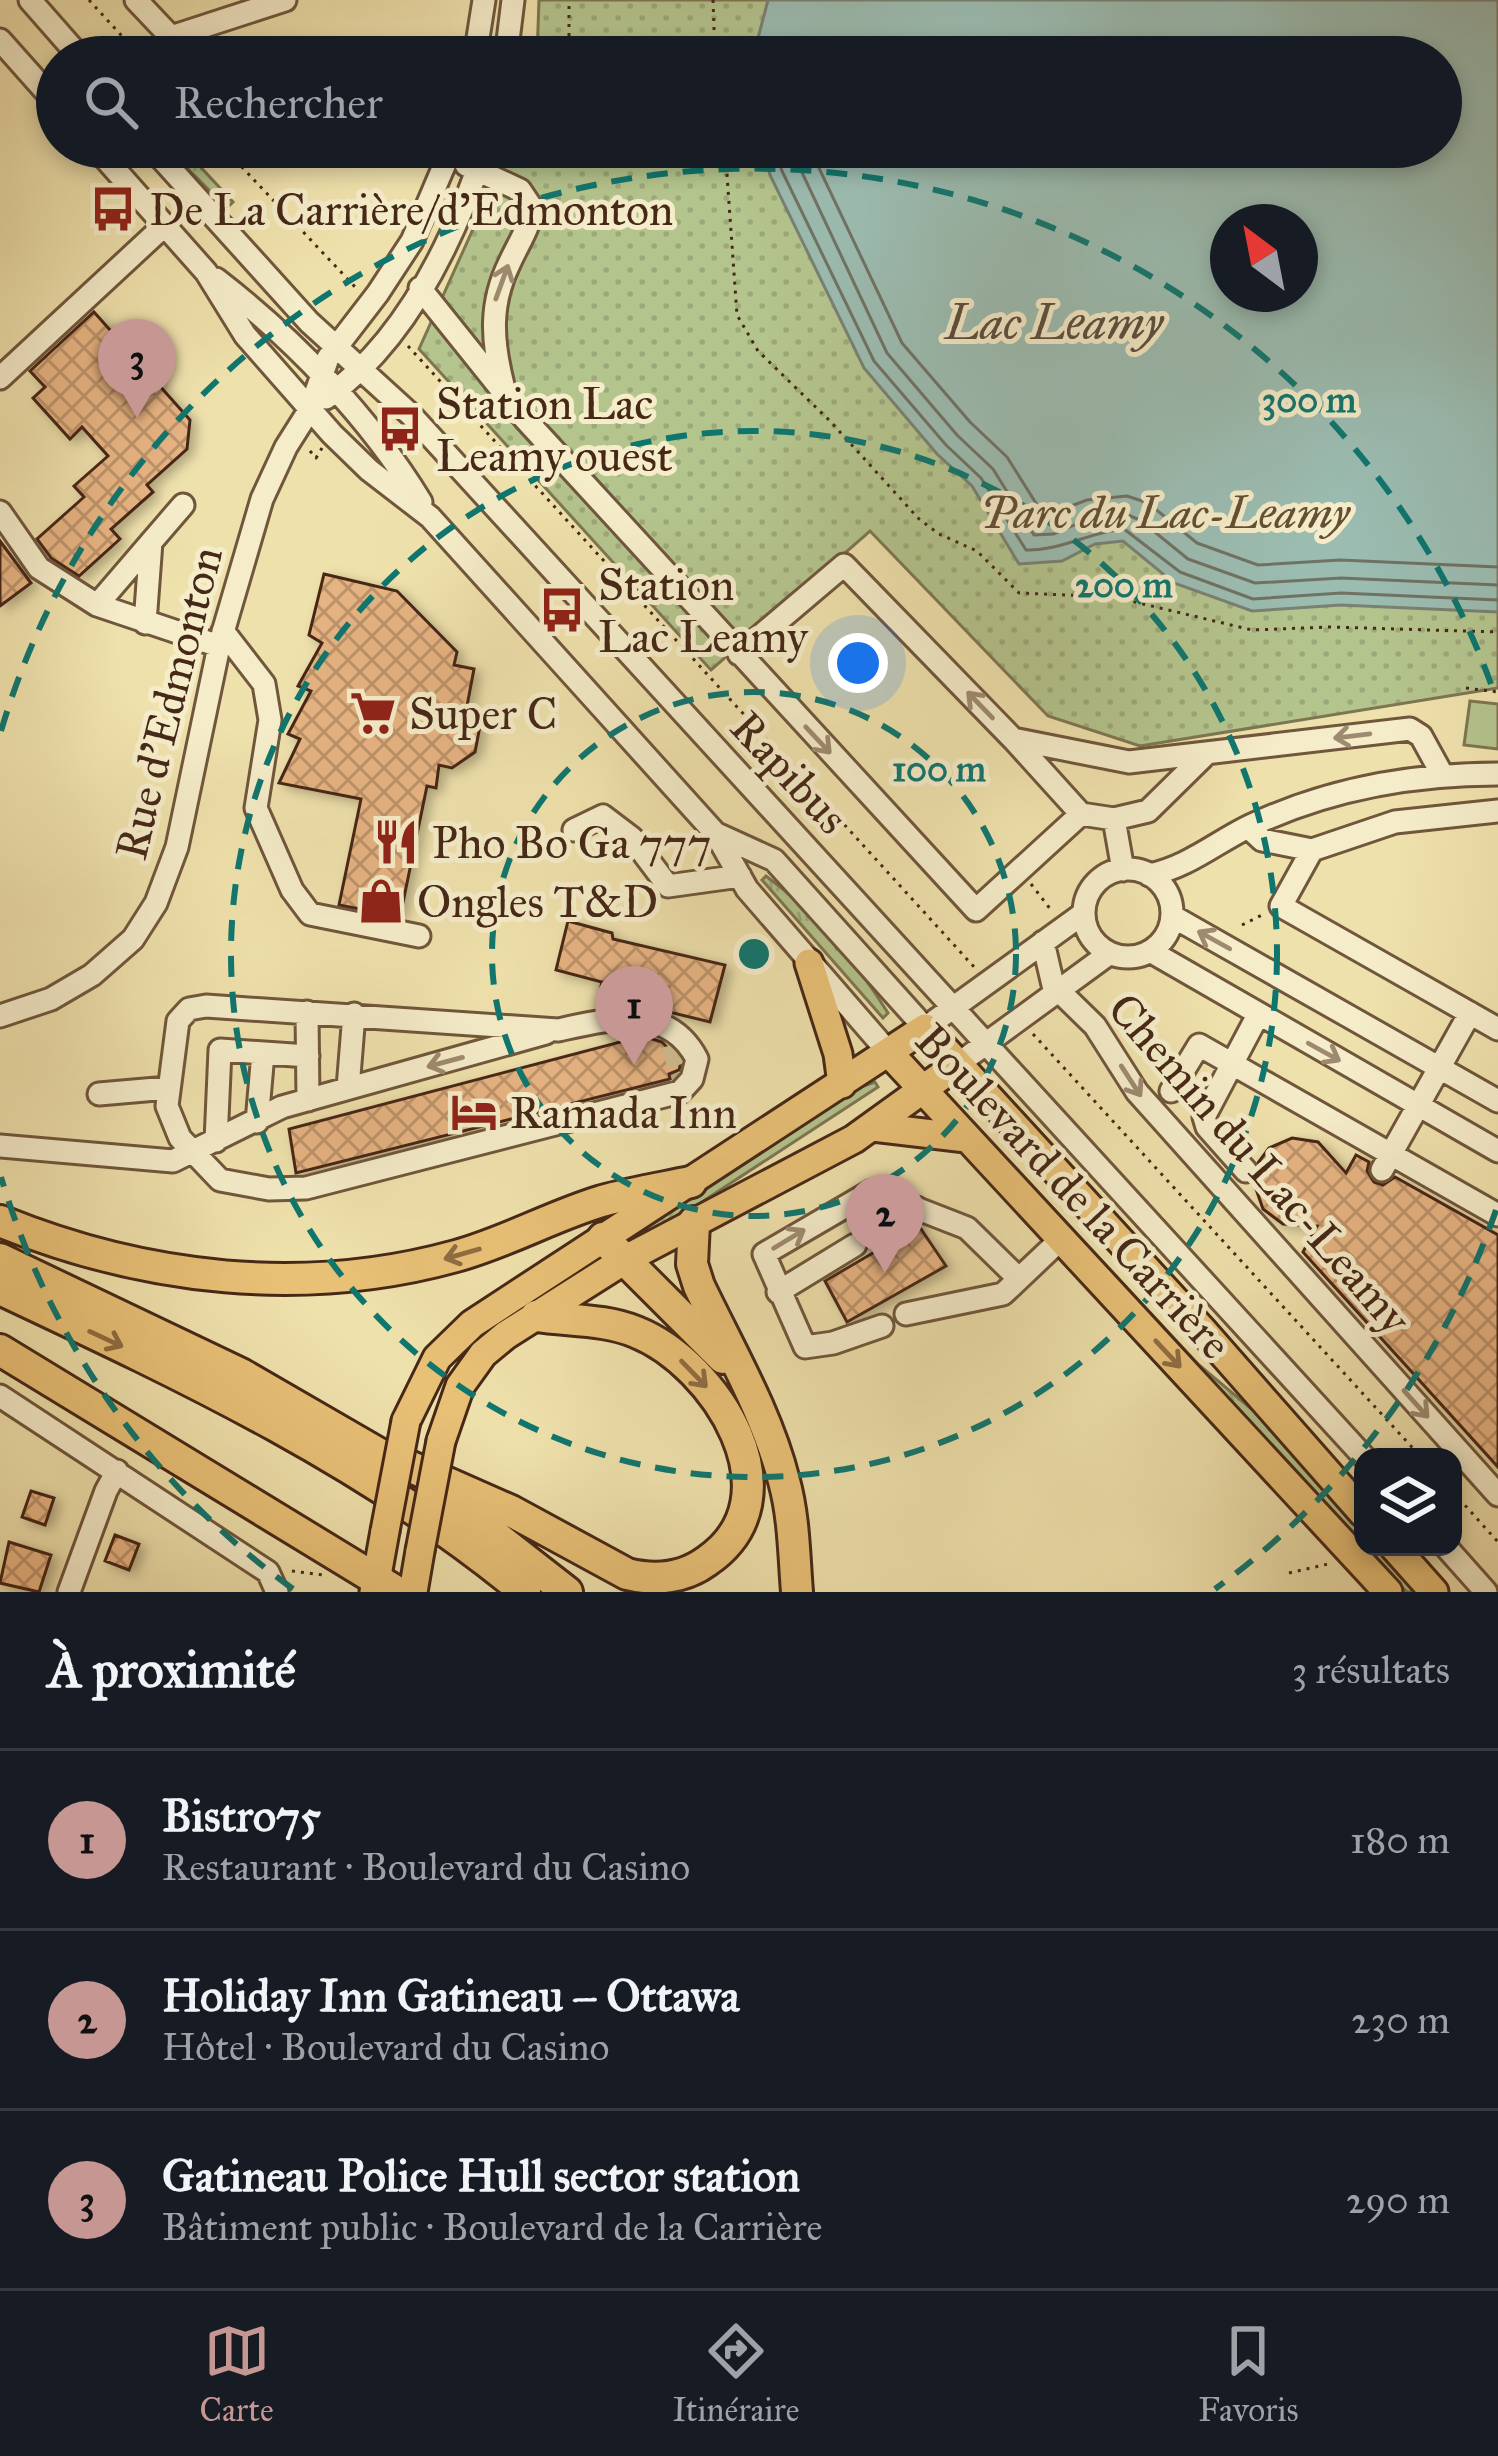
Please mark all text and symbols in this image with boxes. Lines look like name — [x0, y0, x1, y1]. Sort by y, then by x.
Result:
search box — [36, 36, 1462, 168]
icon: search — [78, 69, 144, 135]
text: Rechercher — [174, 75, 383, 130]
place label: De La Carrière/d'Edmonton — [149, 182, 673, 237]
bus stop icon: De La Carrière/d'Edmonton — [88, 184, 138, 234]
north arrow — [1210, 204, 1318, 312]
one-way arrow — [493, 264, 514, 301]
water label: Lac Leamy — [943, 293, 1165, 352]
pin: 3 — [98, 319, 176, 418]
place label: Station Lac Leamy ouest — [436, 376, 673, 483]
text: 300 m — [1262, 378, 1357, 422]
bus stop icon: Station Lac Leamy ouest — [375, 404, 425, 454]
park label: Parc du Lac-Leamy — [981, 485, 1352, 540]
street label: Rue d'Edmonton — [103, 541, 234, 865]
place label: Station Lac Leamy — [598, 557, 809, 664]
text: 200 m — [1075, 563, 1174, 607]
bus stop icon: Station Lac Leamy — [537, 585, 587, 635]
your location — [828, 633, 888, 693]
place label: Super C — [409, 686, 557, 741]
supermarket icon: Super C — [348, 688, 398, 738]
one-way arrow — [966, 691, 994, 720]
street label: Rapibus — [719, 700, 860, 845]
one-way arrow — [804, 724, 832, 754]
one-way arrow — [1333, 725, 1372, 747]
text: 100 m — [892, 747, 987, 791]
place label: Pho Bo Ga 777 — [432, 815, 711, 870]
restaurant icon: Pho Bo Ga 777 — [371, 817, 421, 867]
place label: Ongles T&D — [417, 874, 658, 929]
shop icon: Ongles T&D — [356, 876, 406, 926]
one-way arrow — [1197, 927, 1232, 951]
centre of rings — [733, 933, 775, 975]
pin: 1 — [595, 966, 673, 1065]
street label: Chemin du Lac-Leamy — [1097, 982, 1423, 1346]
street label: Boulevard de la Carrière — [904, 1012, 1243, 1370]
one-way arrow — [1305, 1041, 1340, 1064]
one-way arrow — [427, 1052, 465, 1074]
one-way arrow — [1118, 1063, 1143, 1097]
place label: Ramada Inn — [510, 1085, 737, 1140]
hotel icon: Ramada Inn — [449, 1087, 499, 1137]
pin: 2 — [846, 1174, 924, 1273]
one-way arrow — [771, 1227, 806, 1251]
one-way arrow — [444, 1244, 482, 1266]
one-way arrow — [87, 1329, 123, 1351]
one-way arrow — [1153, 1339, 1181, 1368]
one-way arrow — [679, 1358, 707, 1388]
one-way arrow — [1402, 1389, 1429, 1419]
map controls — [1354, 1448, 1462, 1556]
button: layers — [1354, 1448, 1462, 1556]
text: À proximité — [48, 1639, 296, 1701]
text: 3 résultats — [1292, 1646, 1450, 1694]
text: Bistro75 — [162, 1788, 321, 1843]
text: 1 — [79, 1816, 95, 1864]
text: 180 m — [1350, 1816, 1450, 1864]
text: Restaurant · Boulevard du Casino — [162, 1843, 690, 1891]
text: Holiday Inn Gatineau – Ottawa — [162, 1968, 740, 2023]
text: 2 — [77, 1996, 97, 2044]
text: 230 m — [1351, 1996, 1450, 2044]
text: Hôtel · Boulevard du Casino — [162, 2023, 609, 2071]
text: Gatineau Police Hull sector station — [162, 2148, 800, 2203]
text: 3 — [79, 2176, 95, 2224]
text: 290 m — [1346, 2176, 1450, 2224]
text: Bâtiment public · Boulevard de la Carrière — [162, 2203, 823, 2251]
tab: Carte — [199, 2318, 274, 2430]
tab: Itinéraire — [672, 2318, 800, 2430]
tab: Favoris — [1198, 2318, 1299, 2430]

